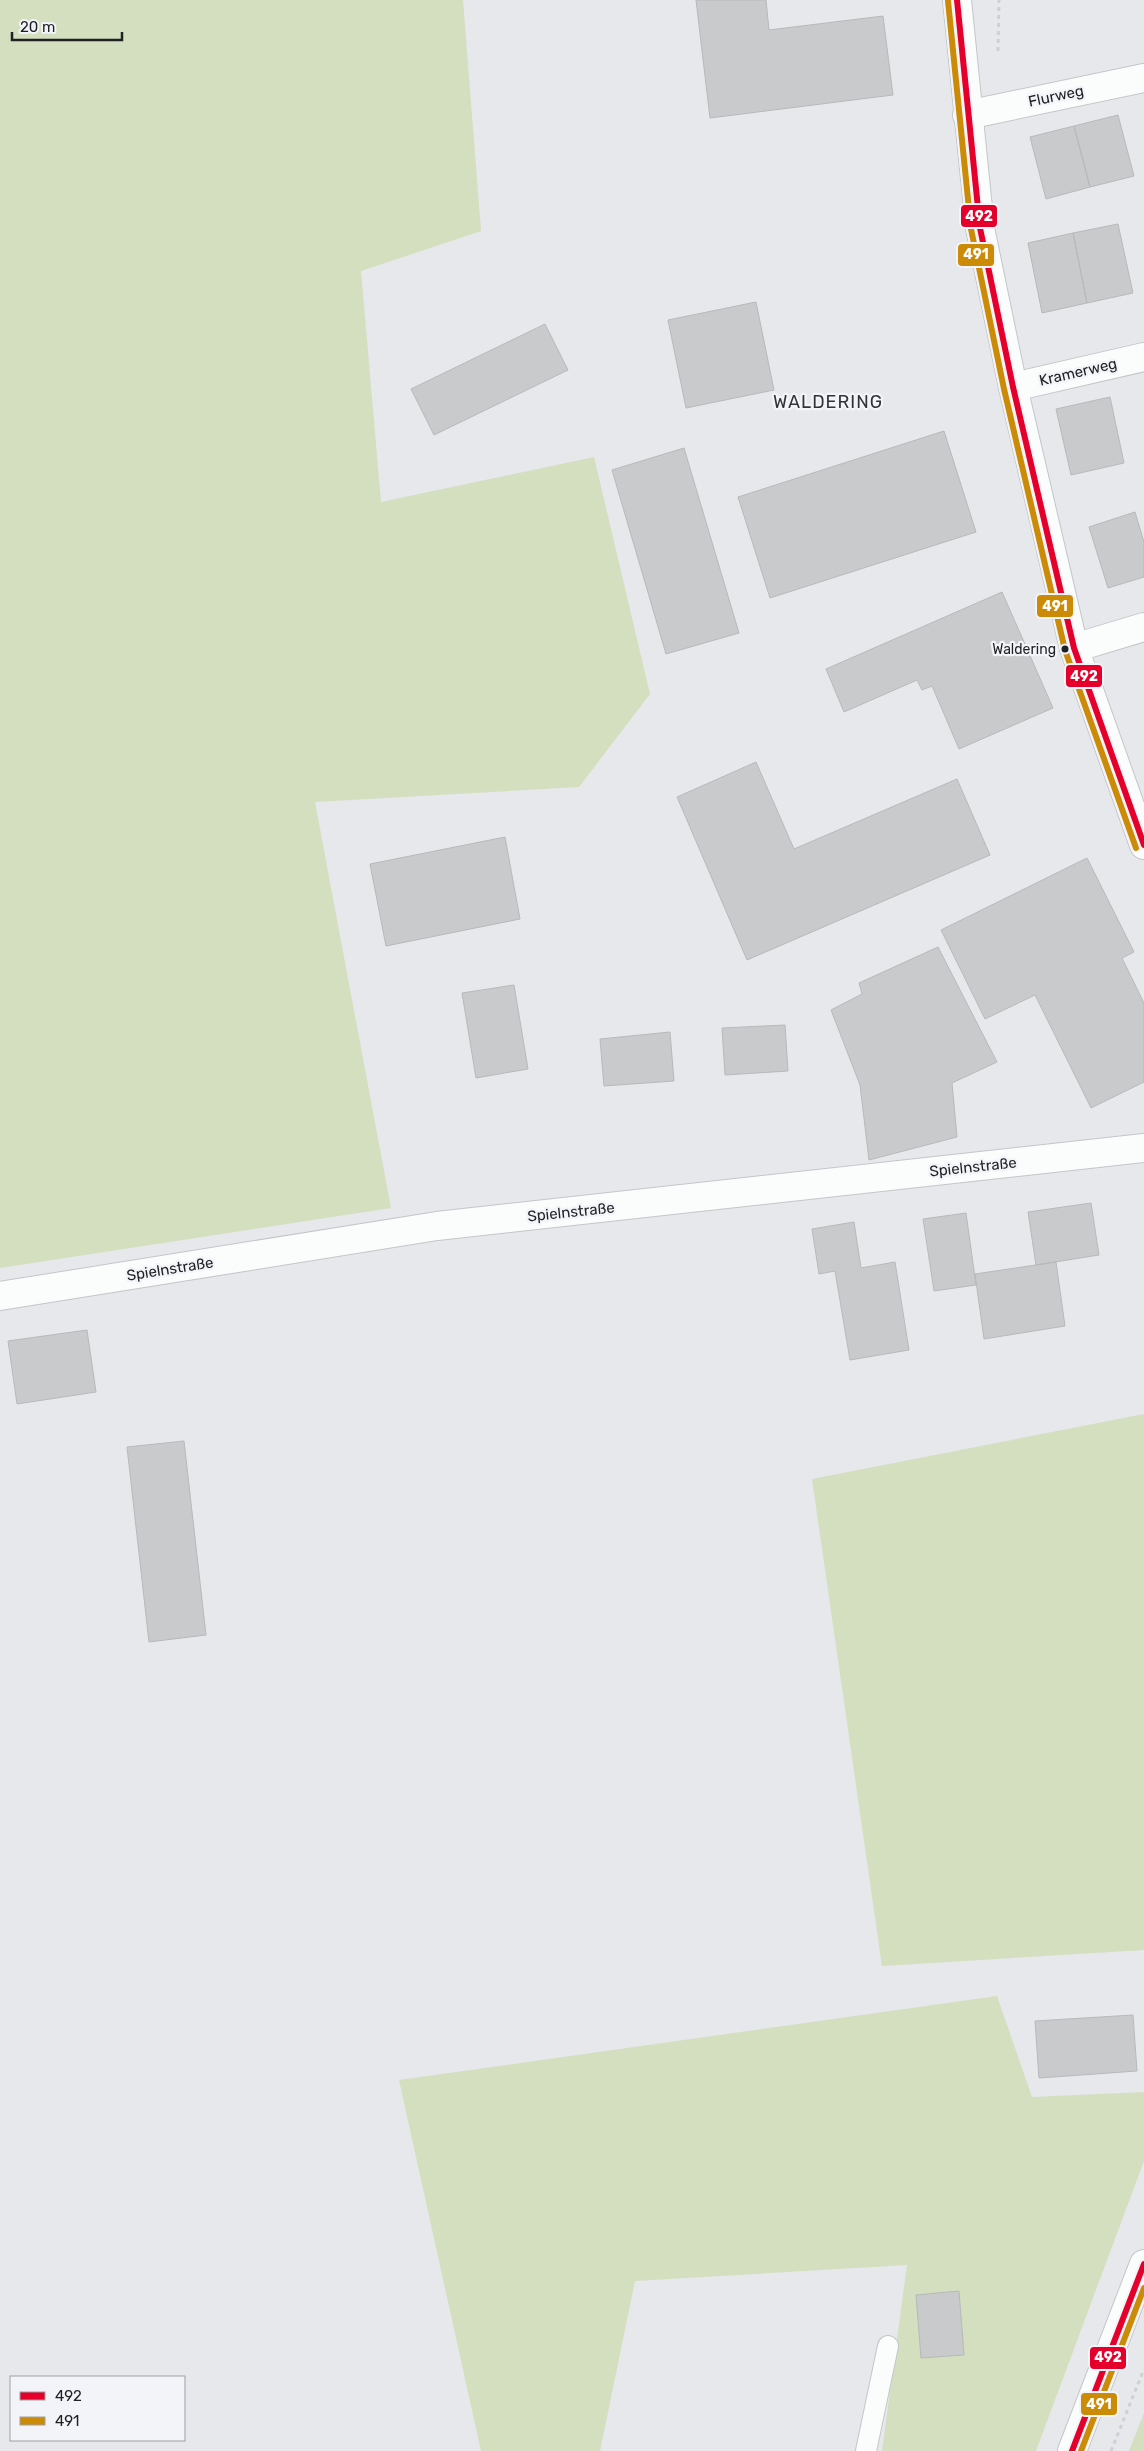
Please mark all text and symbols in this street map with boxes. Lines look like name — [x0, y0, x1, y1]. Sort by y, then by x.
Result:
scale bar — [12, 10, 122, 42]
text: 20 m — [20, 18, 55, 36]
street label: Flurweg — [1027, 81, 1085, 111]
line badge: 492 — [960, 204, 998, 228]
text: 492 — [965, 208, 993, 225]
line badge: 491 — [957, 243, 995, 267]
text: 491 — [963, 246, 989, 263]
street label: Kramerweg — [1037, 354, 1119, 390]
district label: WALDERING — [773, 391, 883, 413]
line badge: 491 — [1036, 594, 1074, 618]
text: 491 — [1042, 598, 1068, 615]
place label: Waldering — [992, 641, 1056, 658]
marker: Waldering — [1060, 644, 1070, 654]
line badge: 492 — [1065, 664, 1103, 688]
text: 492 — [1070, 668, 1098, 685]
street label: Spielnstraße — [928, 1153, 1018, 1181]
street label: Spielnstraße — [526, 1198, 616, 1226]
street label: Spielnstraße — [125, 1253, 215, 1285]
line badge: 492 — [1089, 2346, 1127, 2370]
text: 492 — [1094, 2349, 1122, 2366]
legend — [10, 2376, 185, 2441]
text: 492 — [55, 2387, 82, 2405]
line badge: 491 — [1080, 2392, 1118, 2416]
text: 491 — [1086, 2396, 1112, 2413]
text: 491 — [55, 2412, 80, 2430]

